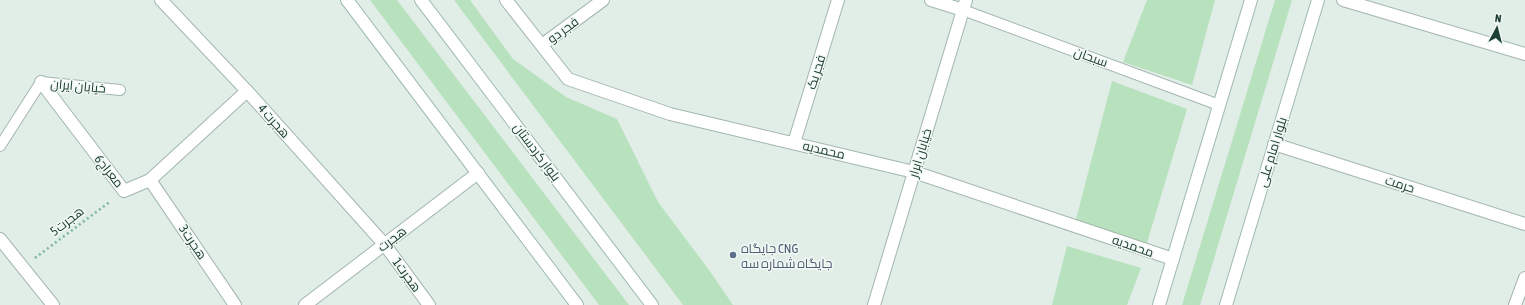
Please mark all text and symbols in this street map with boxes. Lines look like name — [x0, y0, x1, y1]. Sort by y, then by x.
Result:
north arrow — [1477, 8, 1517, 48]
text: N — [1494, 12, 1502, 24]
street label: فجر دو — [545, 14, 581, 46]
street label: سبحان — [1072, 44, 1110, 70]
street label: فجر یک — [804, 53, 828, 91]
street label: خیابان ایران — [50, 76, 106, 96]
street label: هجرت 4 — [255, 101, 293, 141]
street label: بلوار امام علی — [1254, 115, 1292, 189]
street label: بلوار کردستان — [510, 120, 564, 184]
street label: خیابان ابرار — [905, 127, 935, 180]
street label: محمدیه — [801, 138, 847, 162]
street label: معراج6 — [91, 152, 127, 191]
street label: حرمت — [1383, 172, 1417, 196]
street label: هجرت5 — [47, 203, 87, 239]
street label: هجرت3 — [176, 222, 210, 262]
street label: هجرت — [375, 223, 409, 255]
street label: محمدیه — [1110, 232, 1156, 260]
place label: جایگاه CNG جایگاه شماره سه — [741, 241, 832, 271]
marker: جایگاه CNG جایگاه شماره سه — [728, 250, 738, 260]
street label: هجرت1 — [390, 255, 424, 295]

